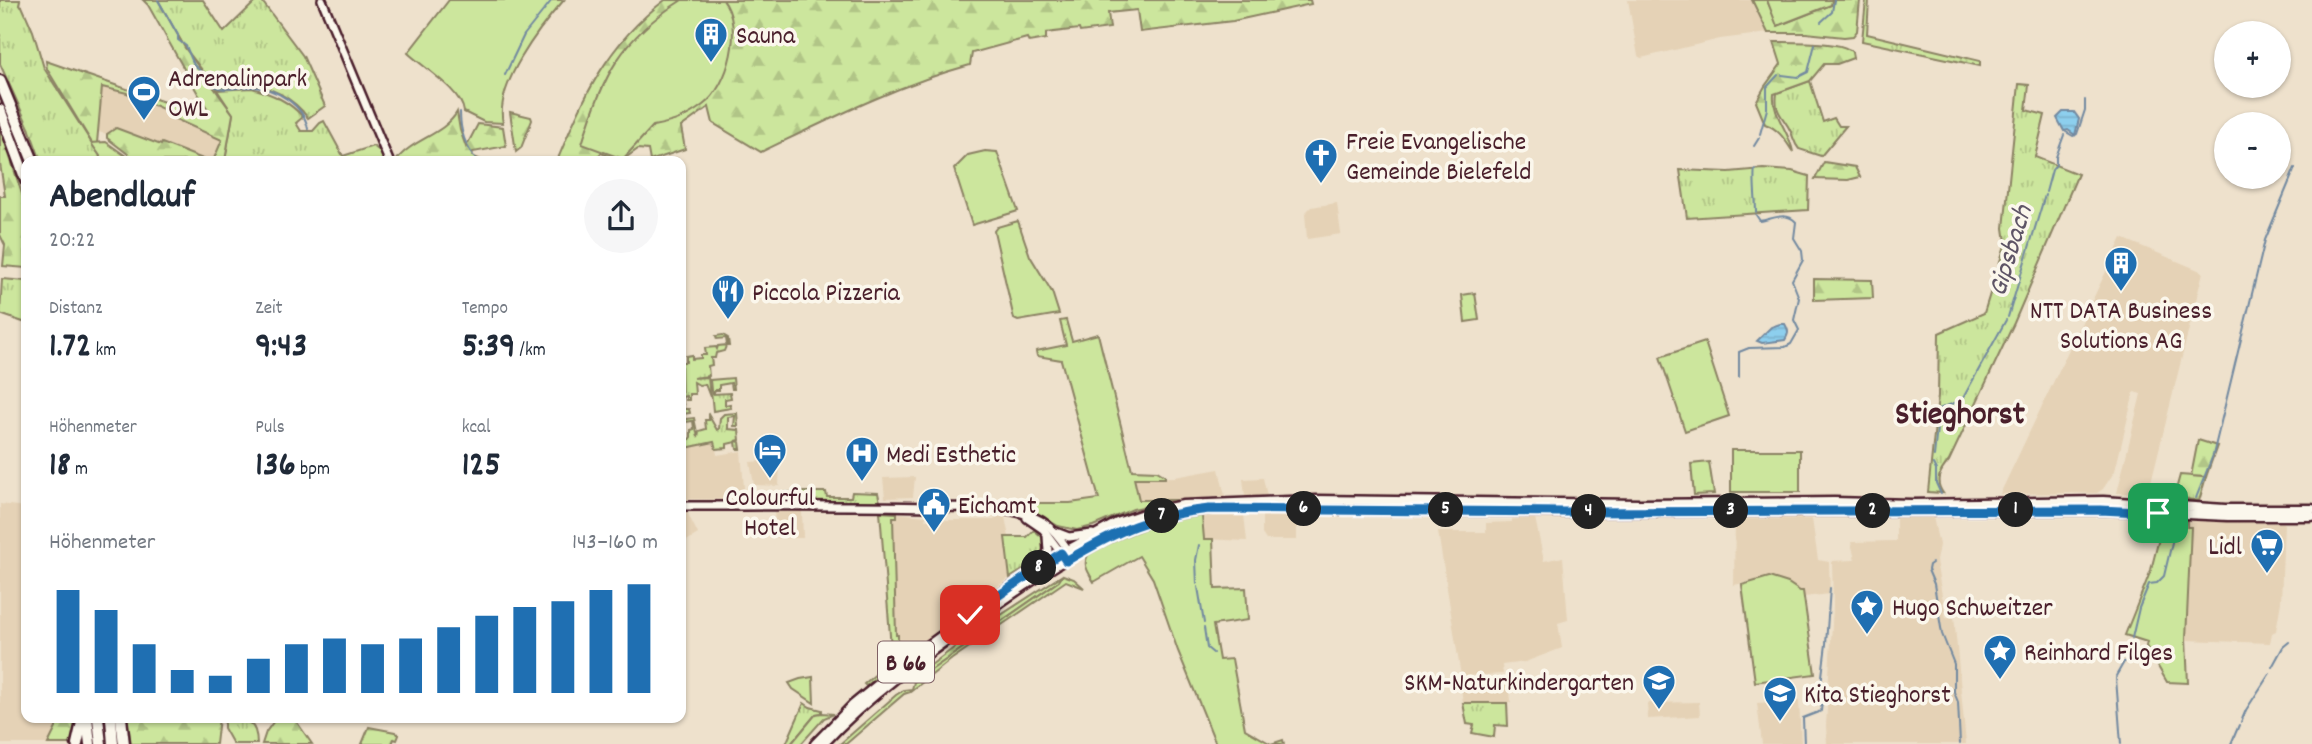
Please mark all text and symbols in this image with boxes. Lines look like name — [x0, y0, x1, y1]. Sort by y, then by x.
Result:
building icon: Sauna — [692, 15, 730, 64]
place label: Sauna — [736, 19, 796, 56]
map controls — [2214, 21, 2291, 189]
button: + — [2214, 21, 2291, 98]
place label: Adrenalinpark OWL — [168, 62, 307, 129]
sports icon: Adrenalinpark OWL — [125, 73, 163, 122]
button: − — [2214, 112, 2291, 189]
place label: Freie Evangelische Gemeinde Bielefeld — [1346, 125, 1531, 192]
church icon: Freie Evangelische Gemeinde Bielefeld — [1302, 136, 1340, 185]
text: Abendlauf — [49, 171, 195, 226]
button: share — [584, 179, 658, 253]
water label: Gipsbach — [1980, 200, 2046, 302]
text: 20:22 — [49, 225, 96, 258]
building icon: NTT DATA Business Solutions AG — [2102, 244, 2140, 293]
restaurant icon: Piccola Pizzeria — [709, 272, 747, 321]
place label: Piccola Pizzeria — [752, 276, 901, 313]
place label: NTT DATA Business Solutions AG — [2030, 294, 2212, 361]
text: Distanz — [49, 296, 102, 323]
text: Zeit — [255, 296, 283, 323]
text: Tempo — [462, 296, 508, 323]
text: 1.72 — [49, 323, 91, 373]
text: 9:43 — [255, 323, 307, 373]
text: 5:39 — [462, 323, 515, 373]
text: km — [91, 338, 116, 365]
text: /km — [515, 338, 546, 365]
district label: Stieghorst — [1895, 393, 2026, 440]
text: Höhenmeter — [49, 415, 137, 442]
text: Puls — [255, 415, 285, 442]
text: kcal — [462, 415, 491, 442]
hotel icon: Colourful Hotel — [751, 431, 789, 480]
hospital icon: Medi Esthetic — [843, 434, 881, 483]
place label: Medi Esthetic — [886, 438, 1016, 475]
text: 18 — [49, 442, 71, 492]
text: 136 — [255, 442, 296, 492]
text: 125 — [462, 442, 501, 492]
text: m — [71, 457, 88, 484]
text: bpm — [296, 457, 330, 484]
place label: Colourful Hotel — [725, 481, 815, 548]
pin — [2128, 483, 2188, 543]
public building icon: Eichamt — [915, 485, 953, 534]
place label: Eichamt — [958, 489, 1037, 526]
pin: 6 — [1286, 491, 1322, 526]
pin: 5 — [1428, 492, 1464, 528]
pin: 1 — [1998, 492, 2034, 528]
pin: 4 — [1572, 494, 1606, 530]
pin: 3 — [1714, 494, 1748, 528]
pin: 2 — [1856, 494, 1890, 528]
icon: arrive — [2139, 494, 2177, 532]
text: 6 — [1299, 495, 1308, 522]
text: 5 — [1441, 496, 1450, 523]
text: 1 — [2013, 496, 2018, 523]
text: 3 — [1726, 497, 1735, 524]
text: 2 — [1868, 497, 1877, 524]
pin: 7 — [1144, 498, 1180, 534]
text: 4 — [1585, 498, 1592, 525]
text: 7 — [1158, 502, 1165, 529]
supermarket icon: Lidl — [2248, 526, 2286, 575]
text: Höhenmeter — [49, 527, 155, 560]
text: 143–160 m — [572, 527, 658, 560]
place label: Lidl — [2208, 530, 2242, 567]
pin: 8 — [1021, 550, 1056, 586]
text: 8 — [1035, 554, 1042, 581]
pin — [940, 585, 1000, 645]
place icon: Hugo Schweitzer — [1848, 587, 1886, 636]
place label: Hugo Schweitzer — [1892, 591, 2053, 628]
icon: check — [951, 596, 989, 634]
place icon: Reinhard Filges — [1981, 632, 2019, 681]
place label: Reinhard Filges — [2024, 636, 2173, 673]
road number: B 66 — [878, 642, 934, 682]
school or university icon: SKM-Naturkindergarten — [1640, 662, 1678, 711]
place label: SKM-Naturkindergarten — [1404, 666, 1634, 703]
school or university icon: Kita Stieghorst — [1761, 674, 1799, 723]
place label: Kita Stieghorst — [1804, 678, 1951, 715]

